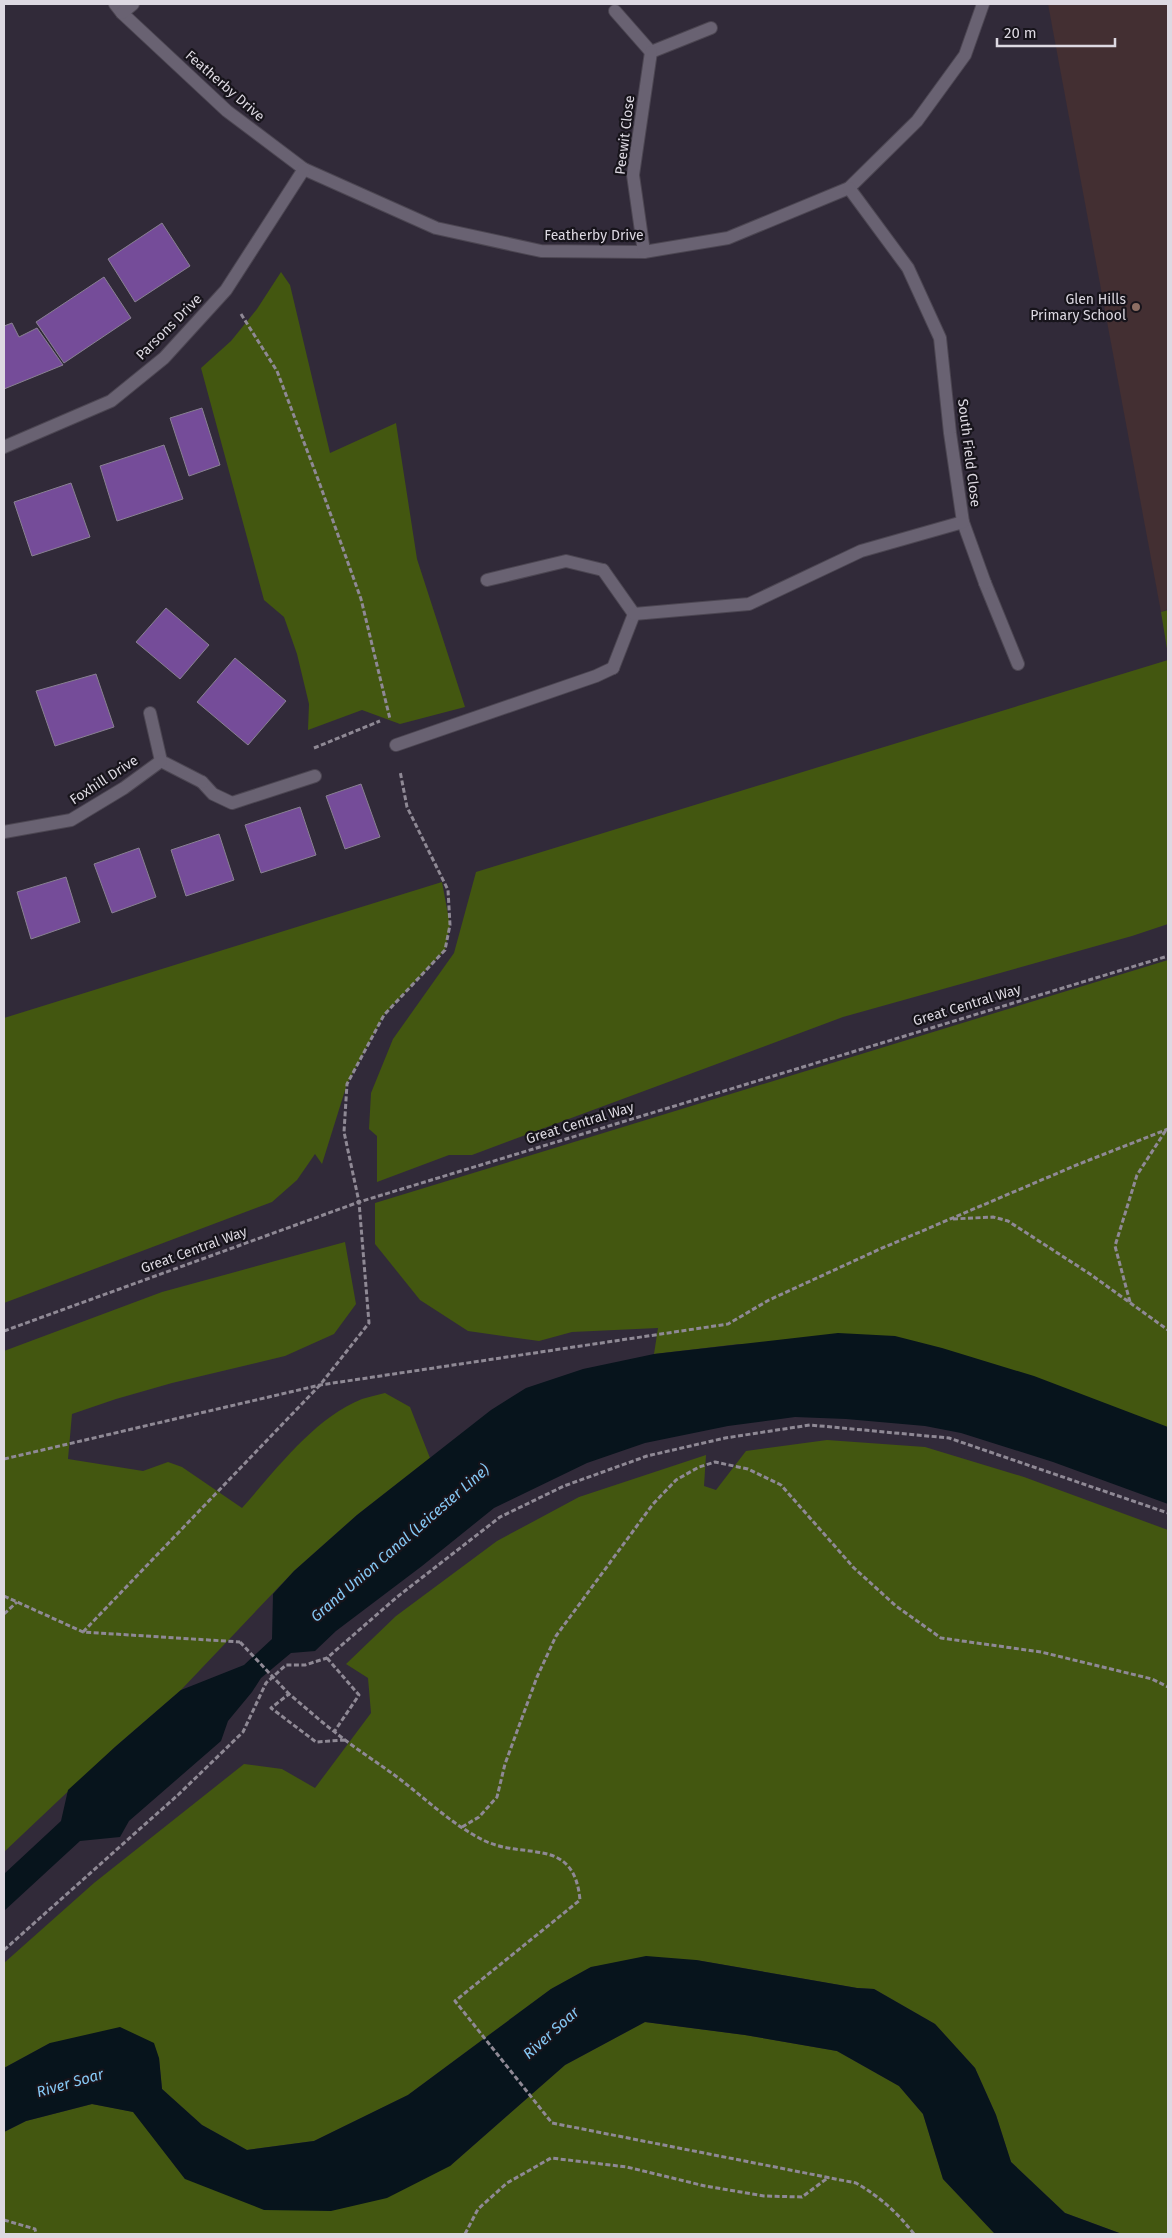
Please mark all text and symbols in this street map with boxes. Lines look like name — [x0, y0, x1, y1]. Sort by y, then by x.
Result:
scale bar — [997, 15, 1114, 47]
text: 20 m — [1004, 24, 1037, 42]
street label: Featherby Drive — [182, 47, 268, 125]
street label: Peewit Close — [612, 94, 638, 176]
street label: Featherby Drive — [544, 227, 644, 244]
street label: Parsons Drive — [133, 291, 205, 363]
place label: Glen Hills Primary School — [1030, 291, 1126, 324]
marker: Glen Hills Primary School — [1130, 301, 1142, 313]
street label: South Field Close — [954, 398, 984, 508]
street label: Foxhill Drive — [67, 752, 141, 808]
street label: Great Central Way — [911, 980, 1023, 1029]
street label: Great Central Way — [524, 1098, 636, 1147]
street label: Great Central Way — [139, 1223, 250, 1277]
water label: Grand Union Canal (Leicester Line) — [307, 1460, 493, 1626]
water label: River Soar — [519, 2002, 584, 2063]
water label: River Soar — [34, 2065, 107, 2101]

